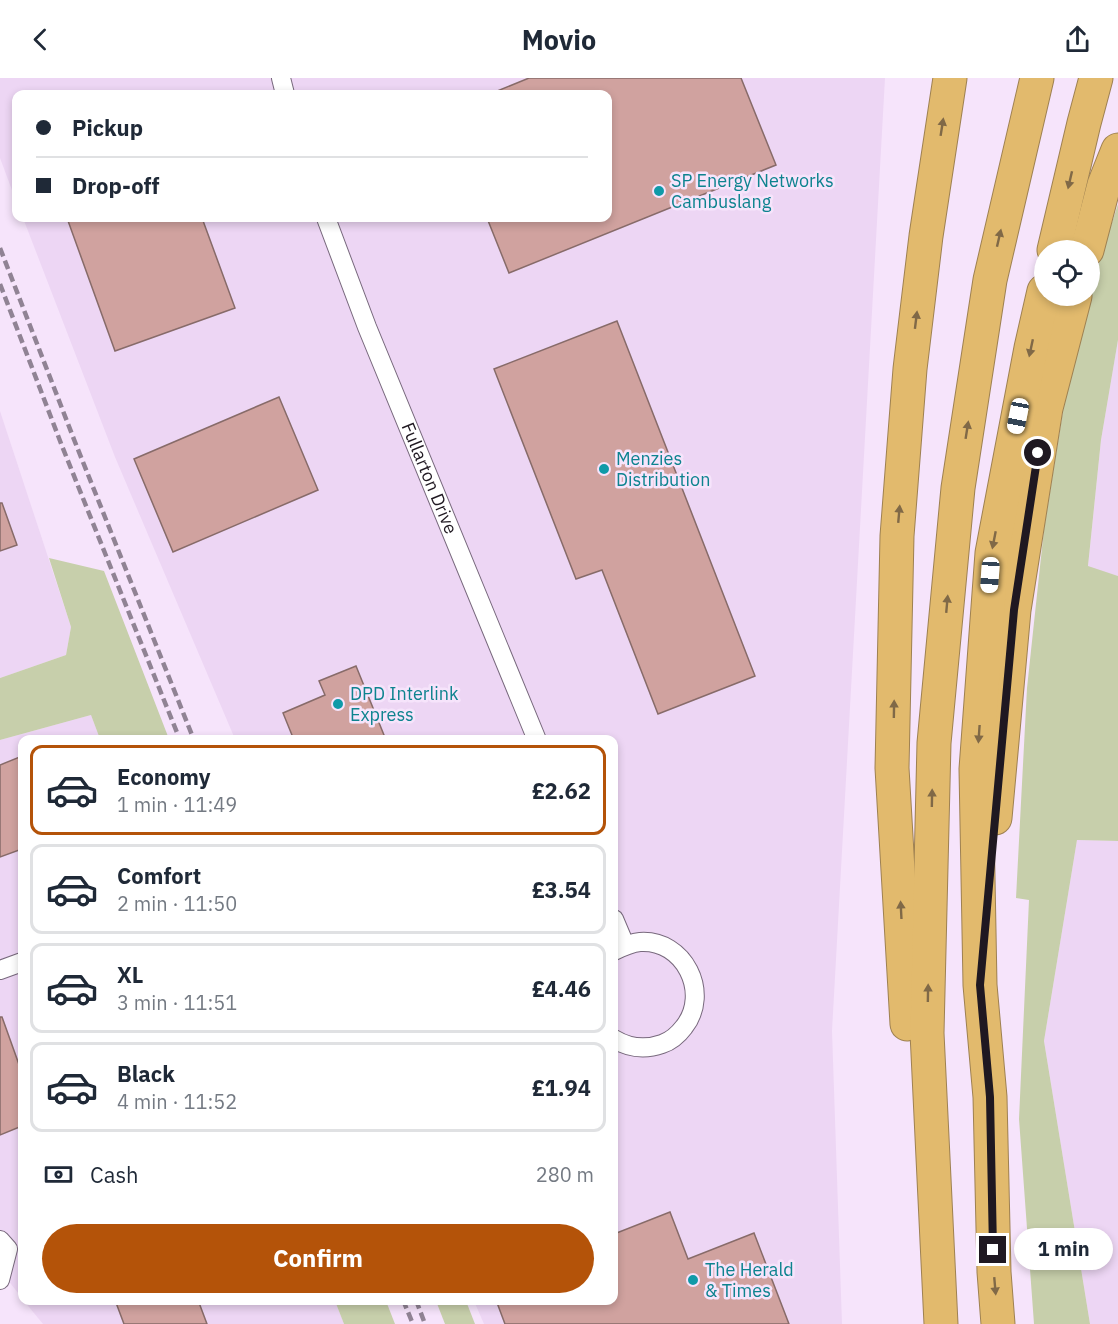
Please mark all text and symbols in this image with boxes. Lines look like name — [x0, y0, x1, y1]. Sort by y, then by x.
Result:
text: Movio — [522, 22, 596, 57]
icon: back — [24, 23, 57, 56]
icon: share — [1061, 23, 1094, 56]
text: Pickup — [72, 113, 143, 142]
one-way arrow — [938, 117, 947, 136]
place label: SP Energy Networks Cambuslang — [671, 169, 834, 213]
one-way arrow — [1065, 170, 1075, 189]
text: Drop-off — [72, 171, 159, 200]
marker: SP Energy Networks Cambuslang — [652, 184, 666, 198]
one-way arrow — [995, 229, 1005, 247]
map controls — [1034, 240, 1100, 306]
button: locate — [1034, 240, 1100, 306]
one-way arrow — [911, 311, 921, 330]
one-way arrow — [1026, 339, 1035, 358]
car — [1006, 397, 1030, 435]
street label: Fullarton Drive — [397, 419, 463, 537]
one-way arrow — [962, 421, 971, 440]
route start — [1024, 439, 1051, 466]
place label: Menzies Distribution — [616, 447, 710, 491]
marker: Menzies Distribution — [597, 462, 611, 476]
one-way arrow — [894, 505, 904, 524]
one-way arrow — [989, 531, 998, 550]
car — [980, 556, 1000, 594]
one-way arrow — [942, 594, 952, 613]
place label: DPD Interlink Express — [350, 682, 459, 726]
marker: DPD Interlink Express — [331, 697, 345, 711]
one-way arrow — [889, 700, 898, 719]
one-way arrow — [974, 725, 983, 744]
text: Economy — [117, 762, 211, 791]
icon: car — [45, 763, 99, 817]
text: £2.62 — [532, 776, 591, 805]
one-way arrow — [928, 788, 937, 807]
text: 1 min · 11:49 — [117, 791, 237, 818]
text: Comfort — [117, 861, 201, 890]
icon: car — [45, 862, 99, 916]
text: £3.54 — [532, 875, 591, 904]
text: 2 min · 11:50 — [117, 890, 237, 917]
one-way arrow — [896, 901, 905, 920]
text: XL — [117, 960, 143, 989]
icon: car — [45, 961, 99, 1015]
text: £4.46 — [532, 974, 591, 1003]
one-way arrow — [923, 983, 932, 1002]
text: 3 min · 11:51 — [117, 989, 237, 1016]
text: Black — [117, 1059, 175, 1088]
icon: car — [45, 1060, 99, 1114]
text: £1.94 — [532, 1073, 591, 1102]
text: 4 min · 11:52 — [117, 1088, 237, 1115]
icon: cash — [42, 1158, 75, 1191]
text: Cash — [90, 1160, 139, 1189]
text: 280 m — [536, 1161, 594, 1188]
button: Confirm — [42, 1224, 594, 1293]
callout: 1 min — [1014, 1229, 1113, 1271]
text: 1 min — [1037, 1235, 1090, 1262]
route end — [979, 1236, 1006, 1263]
place label: The Herald & Times — [705, 1258, 794, 1302]
marker: The Herald & Times — [686, 1273, 700, 1287]
one-way arrow — [990, 1276, 1000, 1295]

